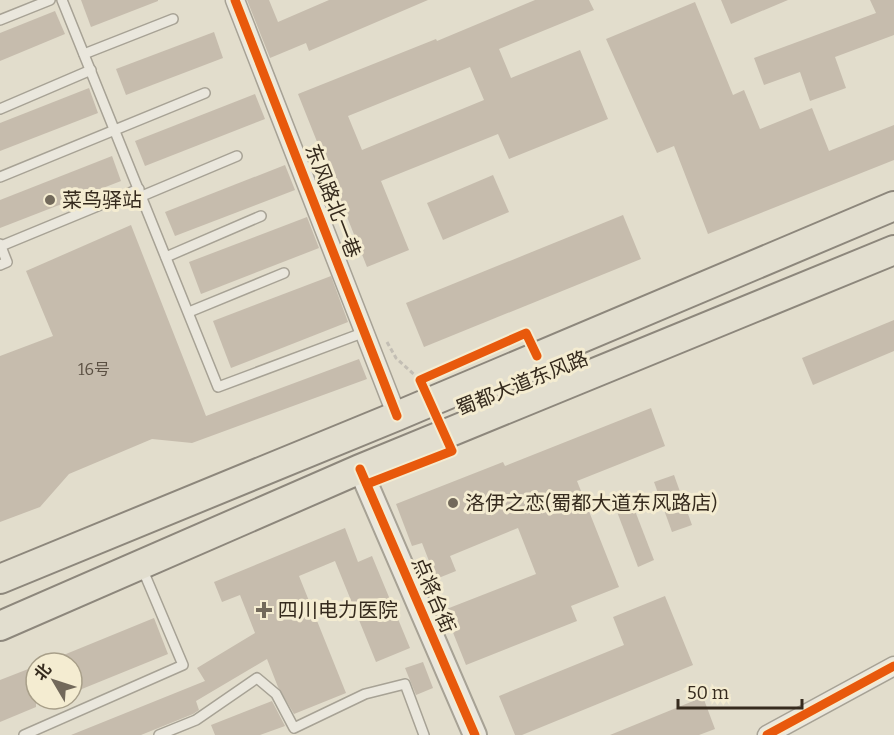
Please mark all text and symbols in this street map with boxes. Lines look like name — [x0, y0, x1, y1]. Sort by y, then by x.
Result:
street label: 东风路北一巷 — [300, 141, 366, 261]
place label: 菜鸟驿站 — [62, 188, 142, 212]
marker: 菜鸟驿站 — [43, 193, 57, 207]
street label: 蜀都大道东风路 — [453, 346, 591, 420]
house number: 16号 — [78, 360, 110, 379]
place label: 洛伊之恋(蜀都大道东风路店) — [465, 491, 717, 515]
marker: 洛伊之恋(蜀都大道东风路店) — [446, 496, 460, 510]
street label: 点将台街 — [407, 553, 461, 637]
place label: 四川电力医院 — [278, 598, 398, 622]
marker: 四川电力医院 — [255, 601, 273, 619]
north arrow — [24, 651, 84, 711]
text: 北 — [30, 660, 55, 684]
scale bar — [678, 672, 802, 710]
text: 50 m — [687, 682, 729, 704]

